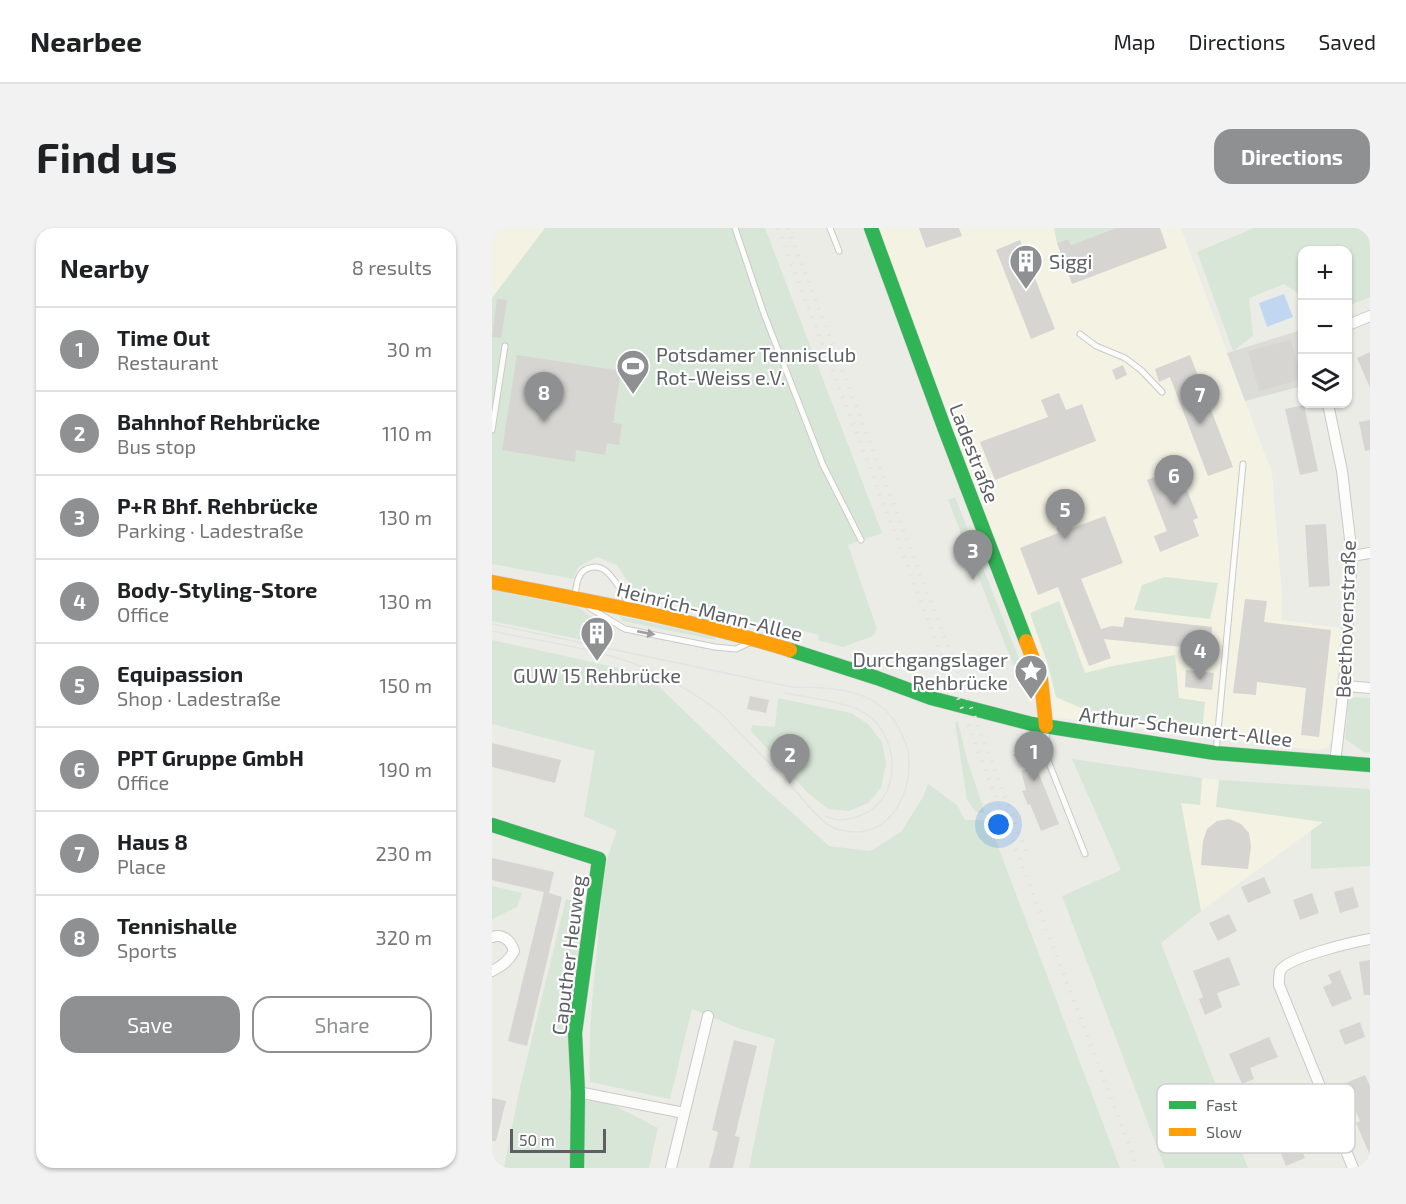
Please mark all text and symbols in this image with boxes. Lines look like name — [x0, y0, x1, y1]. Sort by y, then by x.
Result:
text: Nearbee — [30, 24, 142, 58]
text: Map — [1113, 29, 1156, 54]
text: Directions — [1189, 29, 1285, 54]
text: Saved — [1318, 29, 1376, 54]
button: Directions — [1214, 129, 1370, 184]
text: Find us — [36, 131, 178, 181]
building icon: Siggi — [1008, 243, 1044, 290]
map controls — [1298, 246, 1352, 408]
button: + — [1298, 246, 1352, 300]
place label: Siggi — [1049, 249, 1092, 273]
text: Nearby — [60, 252, 149, 283]
text: 8 results — [352, 255, 432, 279]
button: − — [1298, 300, 1352, 354]
text: Time Out — [117, 324, 210, 350]
text: 1 — [75, 337, 84, 361]
text: 30 m — [387, 337, 432, 361]
place label: Potsdamer Tennisclub Rot-Weiss e.V. — [656, 342, 856, 389]
sports icon: Potsdamer Tennisclub Rot-Weiss e.V. — [615, 348, 651, 395]
text: Restaurant — [117, 350, 218, 374]
button: layers — [1298, 354, 1352, 408]
pin: 8 — [524, 372, 564, 422]
pin: 7 — [1180, 374, 1220, 424]
street label: Ladestraße — [945, 400, 1005, 506]
text: Bahnhof Rehbrücke — [117, 408, 320, 434]
text: 2 — [74, 421, 85, 445]
text: 110 m — [382, 421, 432, 445]
text: Bus stop — [117, 434, 196, 458]
pin: 6 — [1154, 456, 1194, 505]
pin: 5 — [1046, 490, 1084, 539]
text: P+R Bhf. Rehbrücke — [117, 492, 318, 518]
text: 3 — [74, 505, 85, 529]
text: 130 m — [379, 505, 432, 529]
text: Parking · Ladestraße — [117, 518, 304, 542]
pin: 3 — [954, 530, 992, 580]
street label: Beethovenstraße — [1330, 540, 1360, 698]
text: Body-Styling-Store — [117, 576, 318, 602]
street label: Heinrich-Mann-Allee — [615, 576, 805, 646]
text: 4 — [73, 589, 86, 613]
text: 130 m — [379, 589, 432, 613]
text: Office — [117, 602, 169, 626]
building icon: GUW 15 Rehbrücke — [579, 615, 615, 662]
one-way arrow — [636, 629, 655, 638]
pin: 4 — [1180, 630, 1220, 680]
place label: Durchgangslager Rehbrücke — [852, 647, 1008, 694]
place icon: Durchgangslager Rehbrücke — [1013, 653, 1049, 700]
text: Equipassion — [117, 660, 243, 686]
place label: GUW 15 Rehbrücke — [513, 663, 681, 687]
text: 5 — [74, 673, 85, 697]
text: 150 m — [379, 673, 432, 697]
text: Shop · Ladestraße — [117, 686, 281, 710]
street label: Arthur-Scheunert-Allee — [1078, 701, 1294, 751]
pin: 1 — [1014, 732, 1054, 781]
pin: 2 — [770, 734, 810, 784]
text: PPT Gruppe GmbH — [117, 744, 304, 770]
text: 6 — [74, 757, 85, 781]
text: 190 m — [379, 757, 432, 781]
text: Office — [117, 770, 169, 794]
your location — [984, 810, 1013, 839]
text: Haus 8 — [117, 828, 188, 854]
text: 7 — [74, 841, 85, 865]
text: 230 m — [376, 841, 432, 865]
text: Place — [117, 854, 166, 878]
street label: Caputher Heuweg — [546, 874, 590, 1036]
text: Tennishalle — [117, 912, 237, 938]
text: 8 — [73, 925, 86, 949]
text: 320 m — [376, 925, 432, 949]
text: Sports — [117, 938, 177, 962]
button: Save — [60, 996, 240, 1053]
button: Share — [252, 996, 432, 1053]
legend — [1157, 1084, 1355, 1153]
text: Fast — [1206, 1095, 1237, 1114]
text: Slow — [1206, 1122, 1242, 1141]
scale bar — [510, 1126, 606, 1154]
text: 50 m — [519, 1130, 555, 1149]

